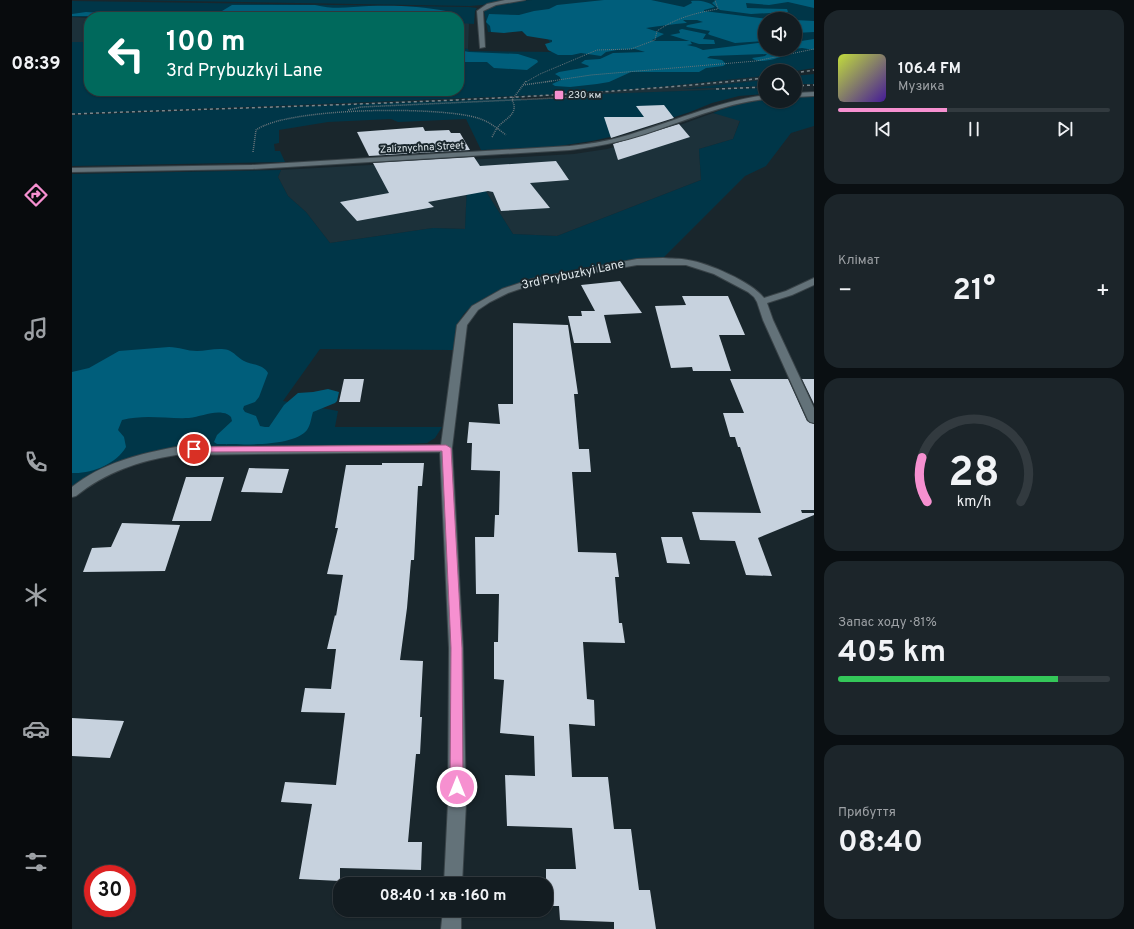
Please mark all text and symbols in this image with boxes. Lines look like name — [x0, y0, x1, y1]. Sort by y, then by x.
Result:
map controls — [758, 12, 802, 108]
button: sound — [758, 12, 802, 56]
text: 100 m — [166, 25, 246, 61]
icon: left — [100, 28, 152, 80]
text: 08:39 — [11, 53, 61, 76]
text: 3rd Prybuzkyi Lane — [166, 60, 323, 83]
text: 106.4 FM — [898, 60, 961, 79]
button: search — [758, 64, 802, 108]
text: Музика — [898, 79, 944, 95]
marker: 230 км — [553, 89, 565, 101]
place label: 230 км — [568, 89, 601, 102]
icon: previous — [872, 118, 894, 140]
icon: pause — [963, 118, 985, 140]
icon: next — [1054, 118, 1076, 140]
street label: Zaliznychna Street — [380, 139, 465, 157]
icon: directions — [22, 181, 50, 209]
text: Клімат — [838, 253, 880, 269]
street label: 3rd Prybuzkyi Lane — [520, 256, 626, 294]
text: 21° — [953, 273, 995, 310]
text: − — [838, 278, 852, 305]
text: + — [1096, 278, 1110, 305]
icon: music — [22, 315, 50, 343]
pin — [177, 432, 211, 466]
icon: arrive — [183, 438, 205, 460]
icon: phone — [22, 448, 50, 476]
text: 28 — [948, 448, 1000, 501]
text: km/h — [957, 493, 991, 511]
icon: climate — [22, 581, 50, 609]
text: Запас ходу · 81% — [838, 615, 937, 631]
text: 405 km — [838, 635, 946, 672]
icon: car — [22, 715, 50, 743]
position arrow — [436, 766, 478, 808]
text: Прибуття — [838, 805, 896, 821]
text: 08:40 — [838, 825, 923, 862]
icon: filters — [22, 848, 50, 876]
speed limit sign: 30 — [84, 865, 136, 917]
text: 08:40 · 1 хв · 160 m — [380, 887, 506, 906]

